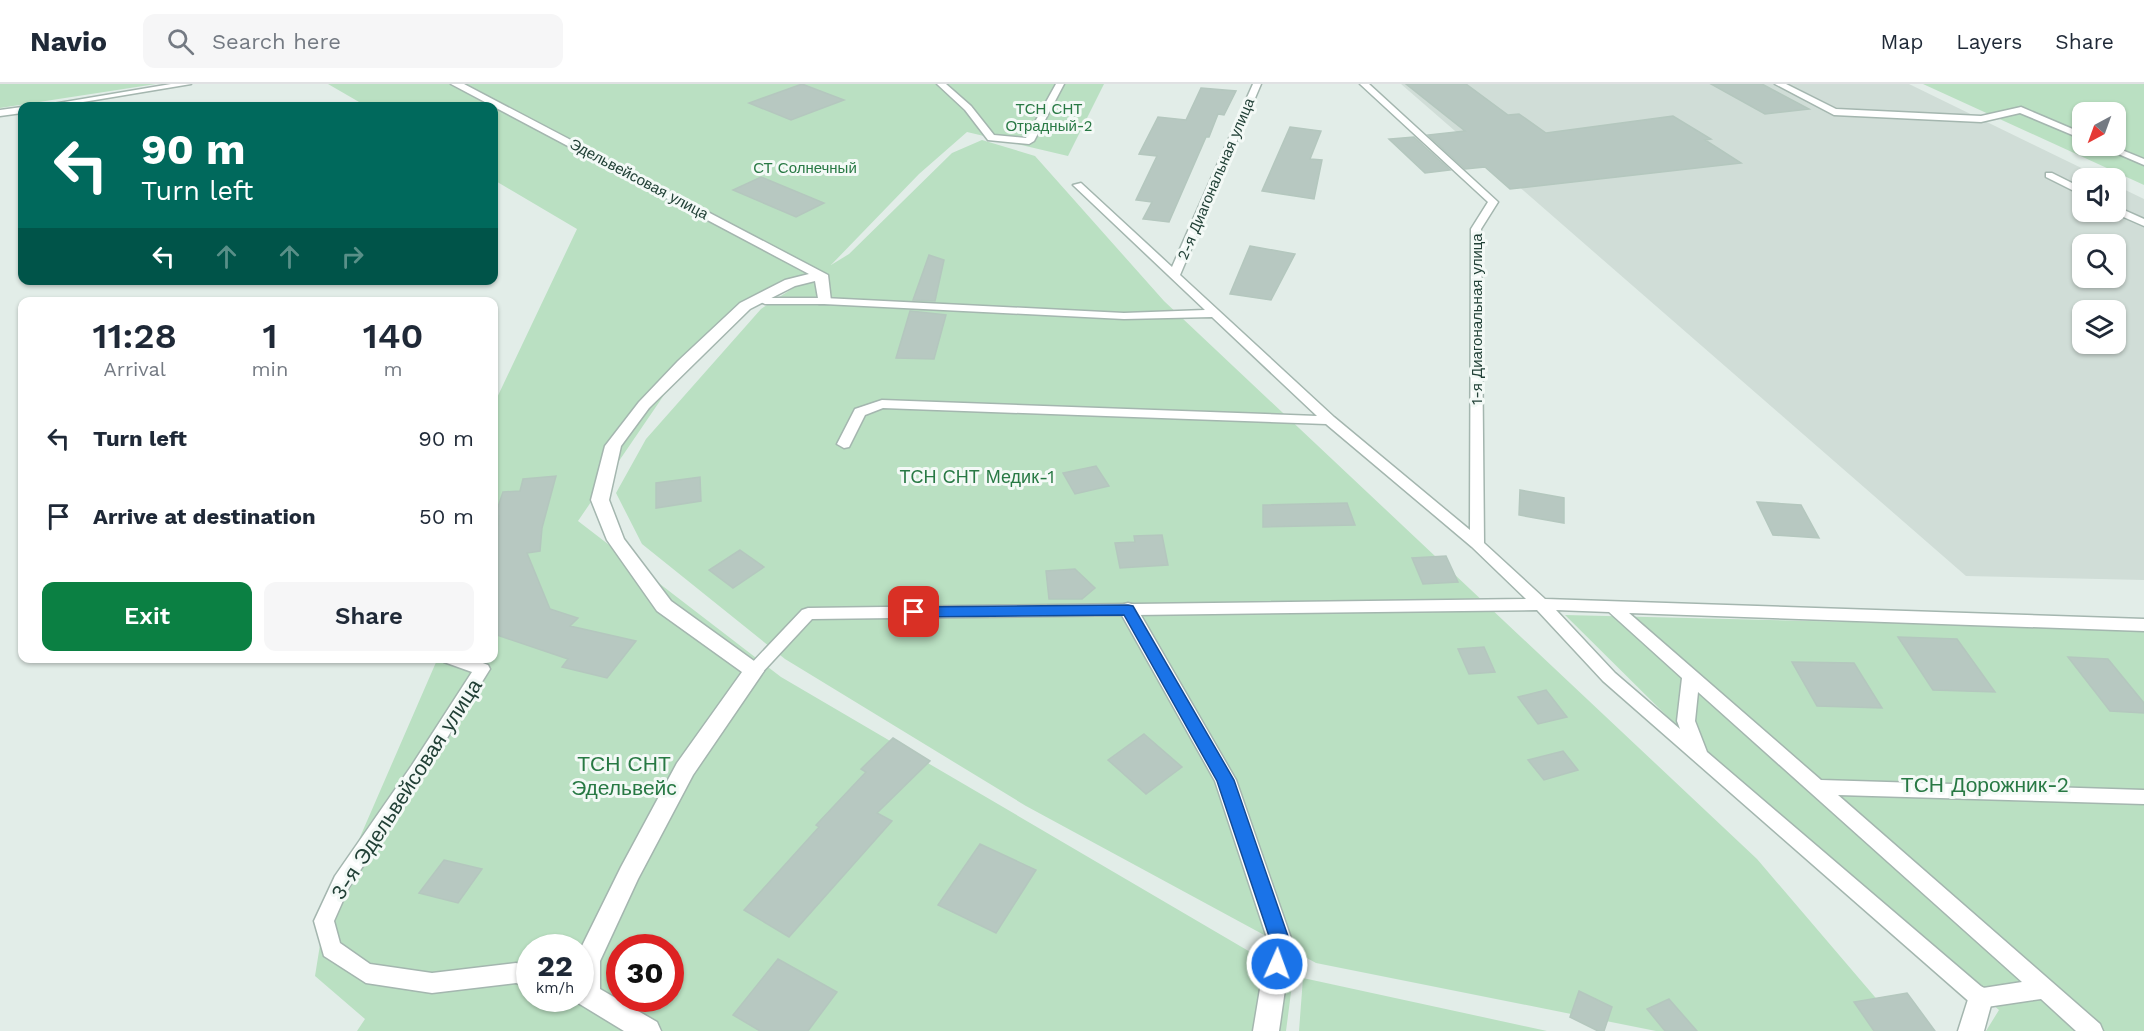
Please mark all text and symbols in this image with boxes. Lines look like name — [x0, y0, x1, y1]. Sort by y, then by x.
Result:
search box — [143, 14, 563, 68]
text: Navio — [30, 25, 107, 58]
icon: search — [164, 25, 197, 58]
text: Search here — [212, 29, 341, 54]
text: Map — [1880, 29, 1923, 54]
text: Layers — [1956, 29, 2022, 54]
text: Share — [2055, 29, 2114, 54]
street label: 2-я Диагональная улица — [1174, 95, 1259, 263]
park label: ТСН СНТ Отрадный-2 — [1005, 100, 1093, 135]
north arrow — [2072, 102, 2126, 156]
map controls — [2072, 102, 2126, 354]
text: 90 m — [141, 125, 245, 174]
icon: left — [42, 126, 120, 204]
street label: Эдельвейсовая улица — [567, 135, 712, 224]
park label: СТ Солнечный — [753, 159, 857, 177]
button: sound — [2072, 168, 2126, 222]
text: Turn left — [141, 175, 253, 207]
street label: 1-я Диагональная улица — [1468, 233, 1486, 405]
button: search — [2072, 234, 2126, 288]
icon: left — [147, 240, 180, 273]
icon: ahead — [210, 240, 243, 273]
icon: ahead — [273, 240, 306, 273]
icon: right — [336, 240, 369, 273]
button: layers — [2072, 300, 2126, 354]
text: 11:28 — [93, 315, 177, 357]
text: 1 — [262, 315, 277, 357]
text: 140 — [363, 315, 423, 357]
text: Arrival — [104, 357, 166, 381]
text: min — [252, 357, 288, 381]
text: m — [384, 357, 403, 381]
icon: left — [42, 422, 75, 455]
text: Turn left — [93, 426, 187, 451]
text: 90 m — [418, 426, 474, 451]
park label: ТСН СНТ Медик-1 — [900, 466, 1054, 487]
icon: arrive — [42, 500, 75, 533]
text: Arrive at destination — [93, 504, 316, 529]
text: 50 m — [419, 504, 474, 529]
button: Exit — [42, 582, 252, 651]
button: Share — [264, 582, 474, 651]
pin — [888, 586, 939, 637]
icon: arrive — [897, 595, 930, 628]
street label: 3-я Эдельвейсовая улица — [325, 674, 487, 904]
park label: ТСН СНТ Эдельвейс — [571, 751, 677, 800]
park label: ТСН Дорожник-2 — [1901, 772, 2069, 797]
position arrow — [1245, 932, 1309, 996]
speed limit sign: 30 — [606, 934, 684, 1012]
text: 22 — [537, 948, 573, 983]
text: km/h — [536, 979, 574, 997]

